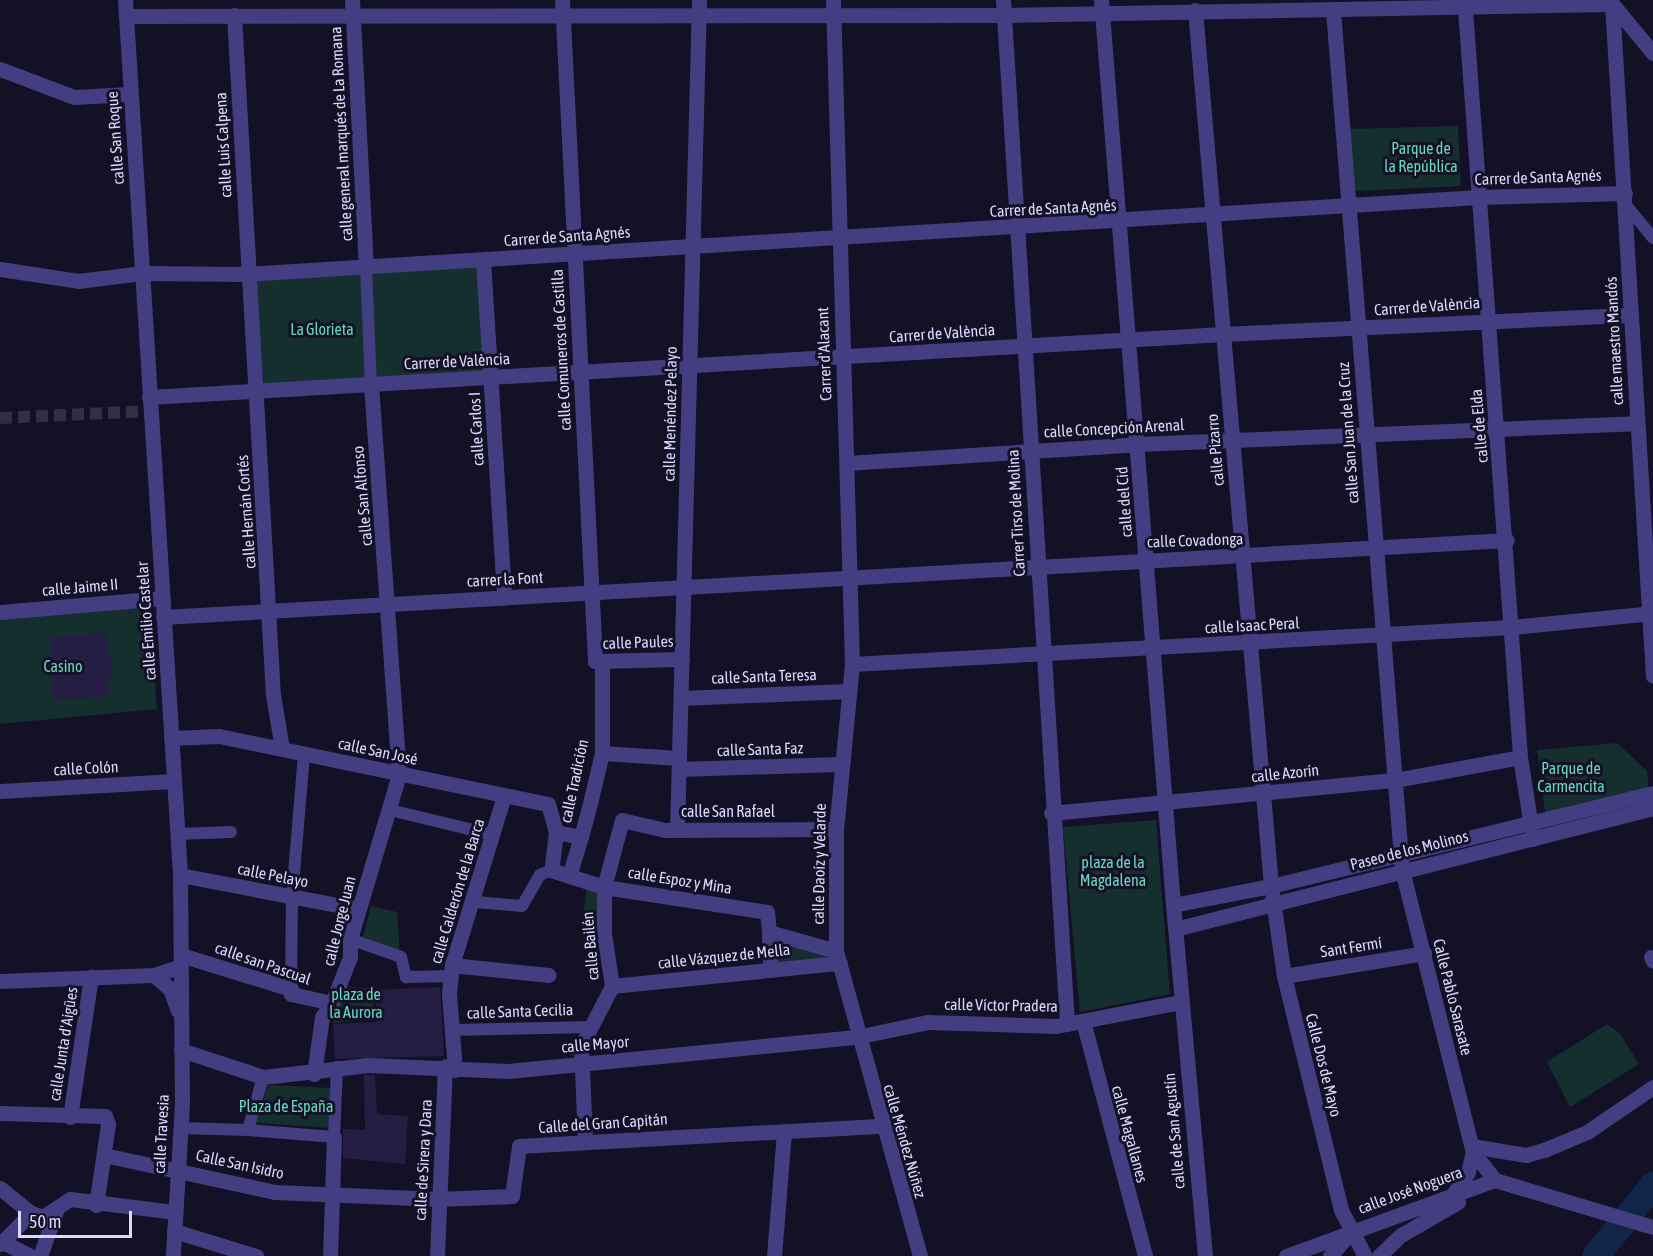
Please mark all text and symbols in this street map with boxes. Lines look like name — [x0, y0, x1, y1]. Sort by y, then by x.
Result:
street label: calle general marqués de La Romana — [326, 26, 356, 242]
street label: calle San Roque — [102, 91, 128, 185]
street label: calle Luis Calpena — [211, 92, 235, 198]
park label: Parque de la República — [1384, 138, 1458, 176]
street label: Carrer de Santa Agnés — [1474, 165, 1602, 189]
street label: Carrer de Santa Agnés — [989, 195, 1117, 221]
street label: Carrer de Santa Agnés — [503, 222, 631, 250]
street label: calle Comuneros de Castilla — [547, 269, 575, 431]
street label: calle maestro Mandós — [1601, 276, 1627, 406]
street label: Carrer de València — [1373, 293, 1481, 319]
street label: Carrer d'Alacant — [813, 307, 835, 401]
park label: La Glorieta — [290, 319, 354, 339]
street label: Carrer de València — [888, 320, 996, 346]
street label: calle Menéndez Pelayo — [659, 346, 681, 482]
street label: Carrer de València — [403, 349, 511, 373]
street label: calle San Juan de la Cruz — [1333, 362, 1363, 504]
street label: calle de Elda — [1466, 388, 1492, 464]
street label: calle Carlos I — [464, 392, 488, 466]
street label: calle Pizarro — [1202, 413, 1228, 487]
street label: calle Concepción Arenal — [1043, 415, 1185, 441]
street label: calle San Alfonso — [348, 445, 376, 547]
street label: Carrer Tirso de Molina — [1003, 449, 1029, 577]
street label: calle Hernán Cortés — [232, 454, 260, 570]
street label: calle del Cid — [1112, 466, 1136, 538]
street label: calle Covadonga — [1146, 529, 1244, 551]
street label: calle Emilio Castelar — [132, 561, 160, 681]
street label: carrer la Font — [466, 567, 544, 591]
street label: calle Jaime II — [41, 574, 119, 600]
street label: calle Isaac Peral — [1204, 613, 1300, 637]
street label: calle Paules — [602, 631, 674, 653]
park label: Casino — [43, 656, 83, 676]
street label: calle Santa Teresa — [711, 665, 817, 687]
street label: calle San José — [336, 733, 420, 769]
street label: calle Tradición — [556, 737, 592, 825]
street label: calle Santa Faz — [716, 738, 804, 760]
street label: calle Colón — [53, 757, 119, 779]
park label: Parque de Carmencita — [1537, 758, 1605, 796]
street label: calle Azorín — [1250, 760, 1320, 786]
street label: calle San Rafael — [681, 801, 775, 821]
street label: calle Daoíz y Velarde — [808, 803, 830, 925]
street label: calle Calderón de la Barca — [426, 816, 488, 966]
street label: Paseo de los Molinos — [1348, 826, 1470, 874]
park label: plaza de la Magdalena — [1080, 852, 1146, 890]
street label: calle Pelayo — [236, 859, 310, 891]
street label: calle Espoz y Mina — [627, 862, 733, 898]
street label: calle Jorge Juan — [319, 874, 359, 968]
street label: calle Bailén — [577, 911, 603, 981]
street label: Sant Fermí — [1319, 933, 1383, 961]
street label: Calle Pablo Sarasate — [1429, 937, 1477, 1057]
street label: calle san Pascual — [213, 938, 313, 988]
street label: calle Vázquez de Mella — [657, 940, 791, 972]
park label: plaza de la Aurora — [329, 984, 383, 1022]
street label: calle Junta d'Aigües — [45, 986, 81, 1102]
street label: calle Víctor Pradera — [944, 994, 1058, 1016]
street label: calle Santa Cecilia — [466, 1000, 574, 1022]
street label: Calle Dos de Mayo — [1302, 1011, 1346, 1119]
street label: calle Mayor — [560, 1031, 630, 1057]
street label: calle de San Agustín — [1159, 1072, 1189, 1190]
street label: calle Méndez Núñez — [880, 1082, 930, 1200]
street label: calle Magallanes — [1108, 1083, 1152, 1185]
street label: calle Travesía — [149, 1094, 173, 1174]
park label: Plaza de España — [239, 1096, 333, 1116]
street label: calle de Sirera y Dara — [410, 1099, 436, 1221]
street label: Calle del Gran Capitán — [538, 1109, 668, 1137]
street label: Calle San Isidro — [194, 1145, 286, 1183]
street label: calle José Noguera — [1355, 1162, 1465, 1218]
scale bar — [21, 1199, 135, 1237]
text: 50 m — [29, 1211, 61, 1232]

